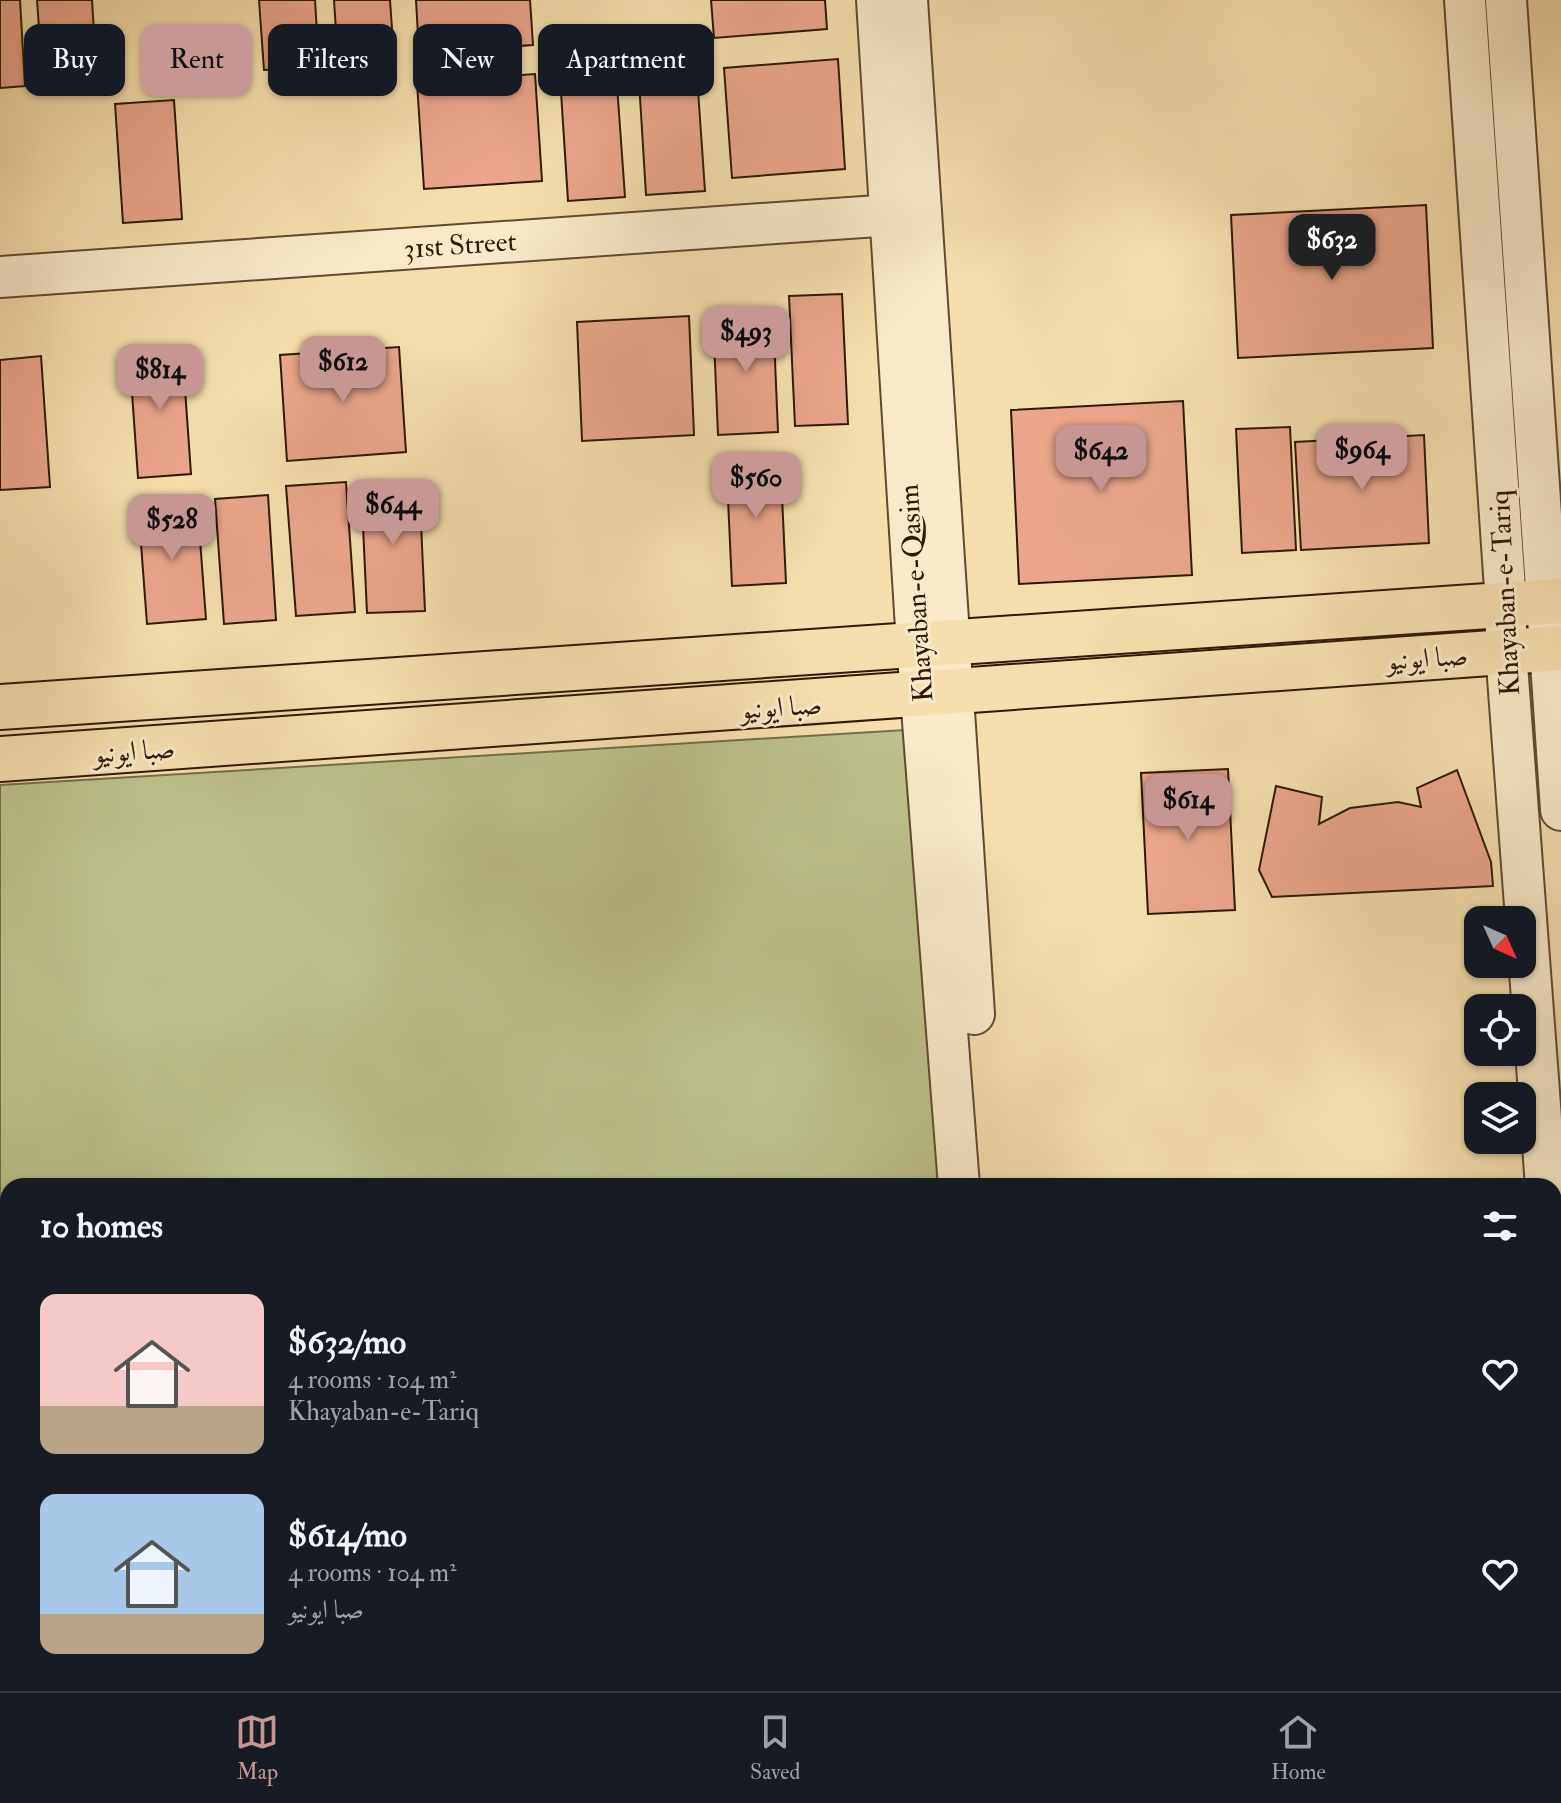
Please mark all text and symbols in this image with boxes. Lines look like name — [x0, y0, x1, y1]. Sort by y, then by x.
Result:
chip: Buy — [24, 24, 125, 96]
chip: Rent — [141, 24, 252, 96]
chip: Filters — [268, 24, 397, 96]
chip: New — [413, 24, 522, 96]
chip: Apartment — [538, 24, 714, 96]
pin: $632 — [1285, 214, 1379, 282]
street label: 31st Street — [403, 224, 518, 267]
text: $632 — [1307, 224, 1357, 256]
pin: $493 — [699, 306, 793, 374]
text: $493 — [720, 316, 772, 348]
pin: $612 — [296, 336, 390, 404]
pin: $814 — [113, 344, 207, 412]
text: $612 — [318, 346, 368, 378]
text: $814 — [135, 354, 185, 386]
pin: $964 — [1315, 424, 1409, 492]
pin: $642 — [1054, 425, 1148, 493]
text: $964 — [1334, 434, 1390, 466]
text: $642 — [1073, 435, 1129, 467]
pin: $560 — [709, 452, 803, 520]
text: $560 — [730, 462, 782, 494]
pin: $644 — [346, 479, 440, 547]
street label: Khayaban-e-Qasim — [891, 483, 942, 703]
text: $644 — [365, 489, 421, 521]
street label: Khayaban-e-Tariq — [1483, 489, 1528, 697]
pin: $528 — [125, 494, 219, 562]
text: $528 — [146, 504, 198, 536]
street label: صبا ایونیو — [1382, 638, 1469, 679]
street label: صبا ایونیو — [736, 687, 823, 728]
street label: صبا ایونیو — [89, 731, 176, 772]
pin: $614 — [1141, 774, 1235, 842]
text: $614 — [1162, 784, 1214, 816]
north arrow — [1464, 906, 1536, 978]
map controls — [1464, 906, 1536, 1154]
button: locate — [1464, 994, 1536, 1066]
button: layers — [1464, 1082, 1536, 1154]
icon: filters — [1478, 1204, 1522, 1248]
text: 10 homes — [40, 1205, 163, 1248]
text: $632/mo — [288, 1321, 406, 1364]
icon: home — [104, 1326, 200, 1422]
icon: heart — [1478, 1352, 1522, 1396]
text: 4 rooms · 104 m² — [288, 1364, 457, 1396]
text: Khayaban-e-Tariq — [288, 1396, 479, 1428]
text: $614/mo — [288, 1514, 407, 1557]
icon: home — [104, 1526, 200, 1622]
icon: heart — [1478, 1552, 1522, 1596]
text: 4 rooms · 104 m² — [288, 1557, 457, 1589]
text: صبا ایونیو — [288, 1594, 364, 1626]
tab: Map — [235, 1710, 279, 1786]
tab: Saved — [750, 1710, 800, 1786]
tab: Home — [1271, 1710, 1326, 1786]

